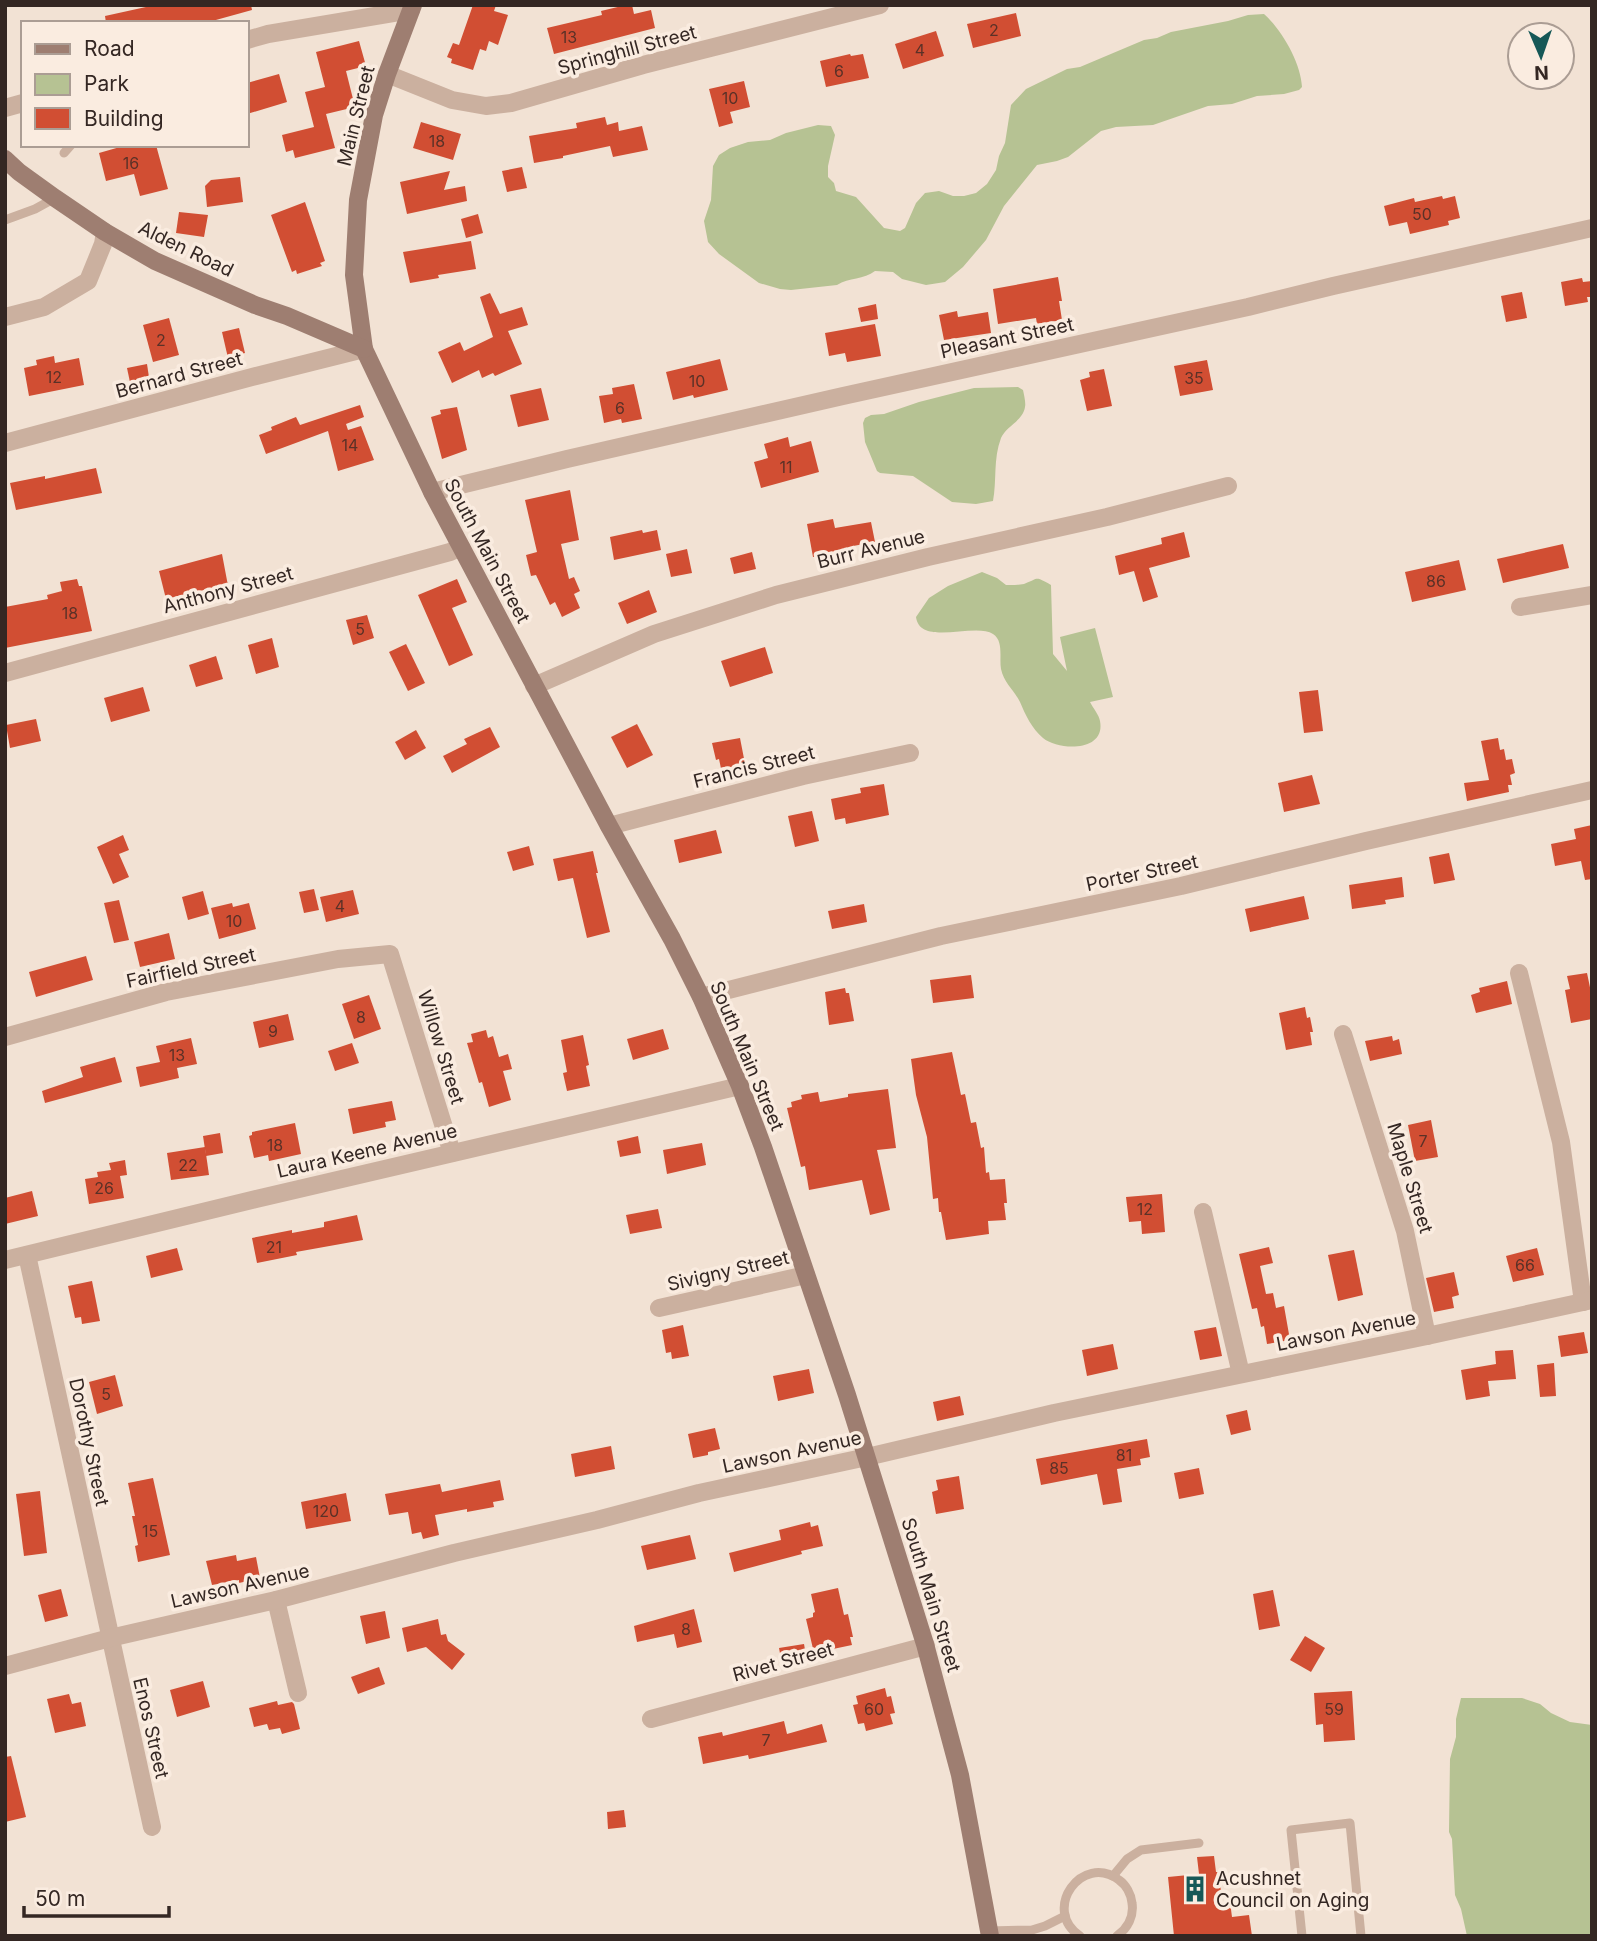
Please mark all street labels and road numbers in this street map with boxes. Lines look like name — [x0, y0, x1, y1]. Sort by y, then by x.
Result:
street label: Springhill Street — [555, 20, 699, 80]
street label: Main Street — [332, 63, 380, 169]
street label: Alden Road — [135, 216, 237, 282]
street label: Pleasant Street — [938, 313, 1076, 363]
street label: Bernard Street — [113, 347, 245, 403]
street label: South Main Street — [439, 475, 535, 627]
street label: Burr Avenue — [815, 524, 927, 574]
street label: Anthony Street — [160, 562, 296, 618]
street label: Francis Street — [691, 741, 817, 793]
street label: Porter Street — [1084, 850, 1200, 896]
street label: Fairfield Street — [124, 943, 258, 993]
street label: South Main Street — [705, 978, 789, 1134]
street label: Willow Street — [413, 987, 469, 1107]
street label: Laura Keene Avenue — [275, 1119, 459, 1183]
street label: Maple Street — [1382, 1120, 1438, 1236]
street label: Sivigny Street — [665, 1246, 791, 1296]
street label: Lawson Avenue — [1274, 1306, 1418, 1356]
street label: Dorothy Street — [64, 1376, 114, 1508]
street label: Lawson Avenue — [720, 1426, 864, 1478]
street label: South Main Street — [897, 1515, 965, 1675]
street label: Lawson Avenue — [168, 1559, 312, 1613]
street label: Rivet Street — [730, 1638, 836, 1686]
street label: Enos Street — [128, 1675, 174, 1781]

